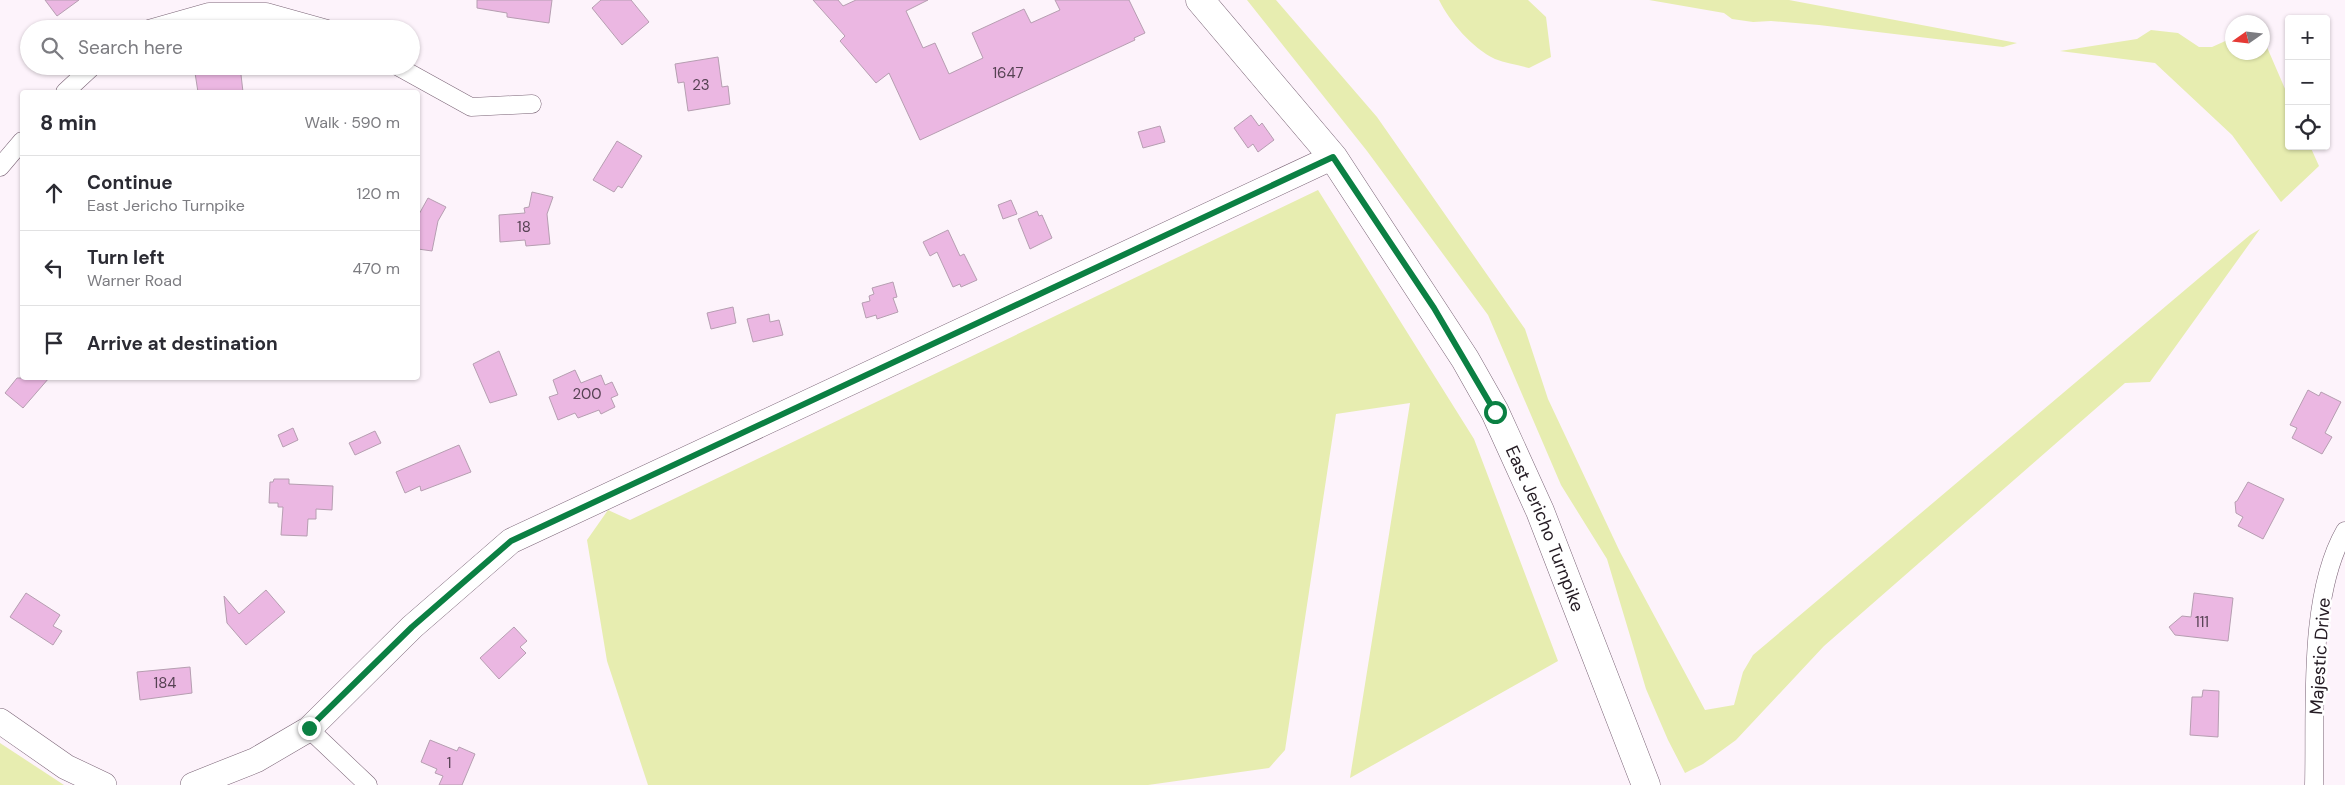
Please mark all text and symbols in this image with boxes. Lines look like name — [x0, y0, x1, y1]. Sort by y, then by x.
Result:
north arrow — [2225, 15, 2270, 60]
map controls — [2285, 15, 2330, 150]
button: + — [2285, 15, 2330, 60]
search box — [20, 20, 420, 75]
icon: search — [38, 34, 66, 62]
text: Search here — [78, 35, 183, 60]
button: − — [2285, 60, 2330, 105]
house number: 1647 — [992, 63, 1024, 83]
house number: 23 — [692, 75, 710, 95]
button: locate — [2285, 105, 2330, 150]
text: 8 min — [40, 109, 97, 137]
text: Walk · 590 m — [304, 112, 400, 133]
text: Continue — [87, 170, 173, 195]
icon: ahead — [40, 179, 68, 207]
text: 120 m — [356, 183, 400, 204]
text: East Jericho Turnpike — [87, 195, 245, 216]
house number: 18 — [517, 217, 531, 237]
text: Turn left — [87, 245, 165, 270]
icon: left — [40, 254, 68, 282]
text: 470 m — [353, 258, 400, 279]
text: Warner Road — [87, 270, 182, 291]
icon: arrive — [40, 329, 68, 357]
text: Arrive at destination — [87, 331, 278, 356]
house number: 200 — [572, 384, 602, 404]
route start — [1484, 401, 1507, 424]
street label: East Jericho Turnpike — [1500, 442, 1590, 615]
street label: Majestic Drive — [2304, 597, 2336, 715]
house number: 111 — [2195, 612, 2209, 632]
house number: 184 — [154, 673, 176, 693]
route end — [298, 717, 321, 740]
house number: 1 — [447, 753, 451, 773]

